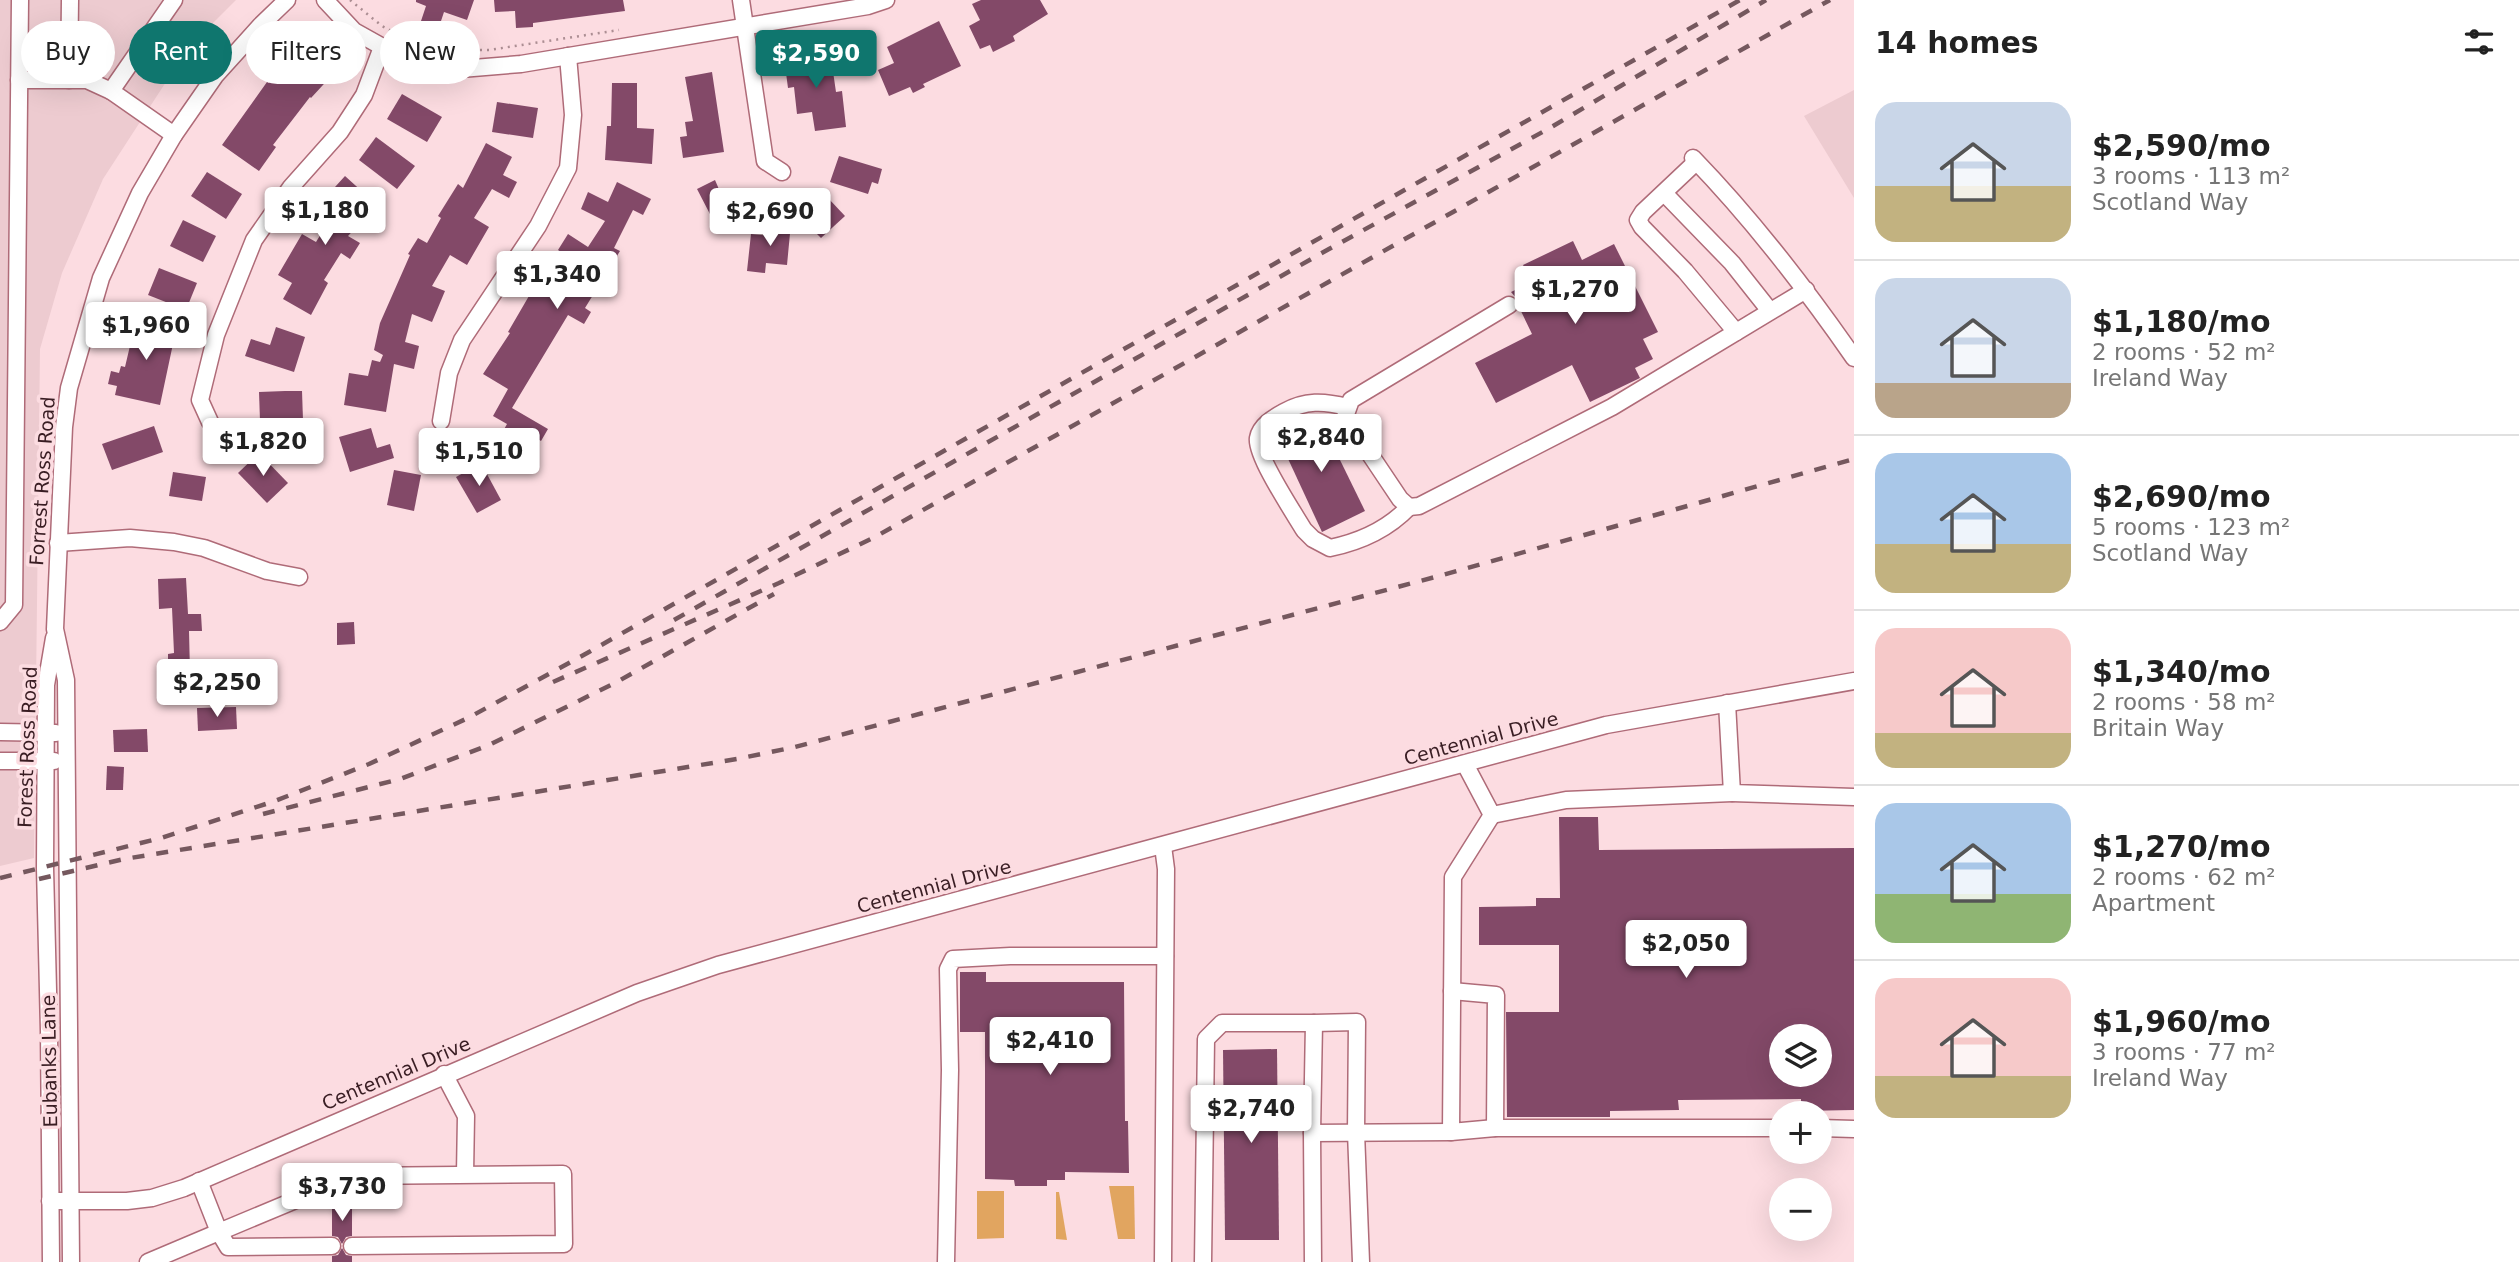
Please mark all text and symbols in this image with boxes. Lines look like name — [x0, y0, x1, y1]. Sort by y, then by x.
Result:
chip: Buy — [21, 21, 115, 84]
chip: Rent — [129, 21, 232, 84]
chip: Filters — [246, 21, 366, 84]
chip: New — [380, 21, 480, 84]
icon: filters — [2460, 23, 2498, 61]
text: 14 homes — [1875, 25, 2039, 60]
pin: $2,590 — [759, 31, 873, 90]
text: $2,590 — [772, 40, 860, 66]
text: $2,590/mo — [2092, 128, 2271, 163]
icon: home — [1931, 130, 2015, 214]
text: 3 rooms · 113 m² — [2092, 163, 2290, 189]
pin: $1,180 — [268, 188, 382, 247]
pin: $2,690 — [713, 188, 827, 248]
text: Scotland Way — [2092, 189, 2248, 215]
text: $1,180 — [281, 197, 369, 223]
text: $2,690 — [726, 198, 814, 224]
pin: $1,340 — [500, 252, 614, 311]
text: $1,340 — [513, 261, 601, 287]
pin: $1,270 — [1518, 266, 1632, 326]
text: $1,270 — [1531, 276, 1619, 302]
pin: $1,960 — [89, 302, 203, 362]
text: $1,180/mo — [2092, 304, 2271, 339]
icon: home — [1931, 306, 2015, 390]
text: $1,960 — [102, 312, 190, 338]
text: 2 rooms · 52 m² — [2092, 339, 2276, 365]
text: Ireland Way — [2092, 365, 2228, 391]
street label: Forrest Ross Road — [25, 396, 59, 566]
pin: $2,840 — [1264, 414, 1378, 474]
pin: $1,820 — [206, 419, 320, 478]
text: $2,840 — [1277, 424, 1365, 450]
text: $1,820 — [219, 428, 307, 454]
pin: $1,510 — [422, 428, 536, 488]
text: $1,510 — [435, 438, 523, 464]
text: $2,690/mo — [2092, 479, 2271, 514]
icon: home — [1931, 481, 2015, 565]
text: 5 rooms · 123 m² — [2092, 514, 2290, 540]
text: Scotland Way — [2092, 540, 2248, 566]
text: $1,340/mo — [2092, 654, 2271, 689]
icon: home — [1931, 656, 2015, 740]
pin: $2,250 — [160, 660, 274, 719]
street label: Forest Ross Road — [13, 666, 41, 828]
text: $2,250 — [173, 669, 261, 695]
text: 2 rooms · 58 m² — [2092, 689, 2276, 715]
street label: Centennial Drive — [1401, 707, 1561, 769]
text: Britain Way — [2092, 715, 2224, 741]
text: $1,270/mo — [2092, 829, 2271, 864]
icon: home — [1931, 831, 2015, 915]
street label: Centennial Drive — [854, 855, 1014, 917]
text: 2 rooms · 62 m² — [2092, 864, 2276, 890]
text: Apartment — [2092, 890, 2215, 916]
pin: $2,050 — [1629, 920, 1743, 980]
text: $2,050 — [1642, 930, 1730, 956]
street label: Eubanks Lane — [37, 994, 61, 1128]
text: $1,960/mo — [2092, 1004, 2271, 1039]
icon: home — [1931, 1006, 2015, 1090]
pin: $2,410 — [993, 1018, 1107, 1077]
map controls — [1769, 1024, 1832, 1241]
button: layers — [1769, 1024, 1832, 1087]
text: $2,410 — [1006, 1027, 1094, 1053]
street label: Centennial Drive — [318, 1032, 474, 1114]
text: 3 rooms · 77 m² — [2092, 1039, 2276, 1065]
text: Ireland Way — [2092, 1065, 2228, 1091]
pin: $2,740 — [1194, 1086, 1308, 1145]
text: $2,740 — [1207, 1095, 1295, 1121]
button: + — [1769, 1101, 1832, 1164]
pin: $3,730 — [285, 1164, 399, 1223]
text: $3,730 — [298, 1173, 386, 1199]
button: − — [1769, 1178, 1832, 1241]

